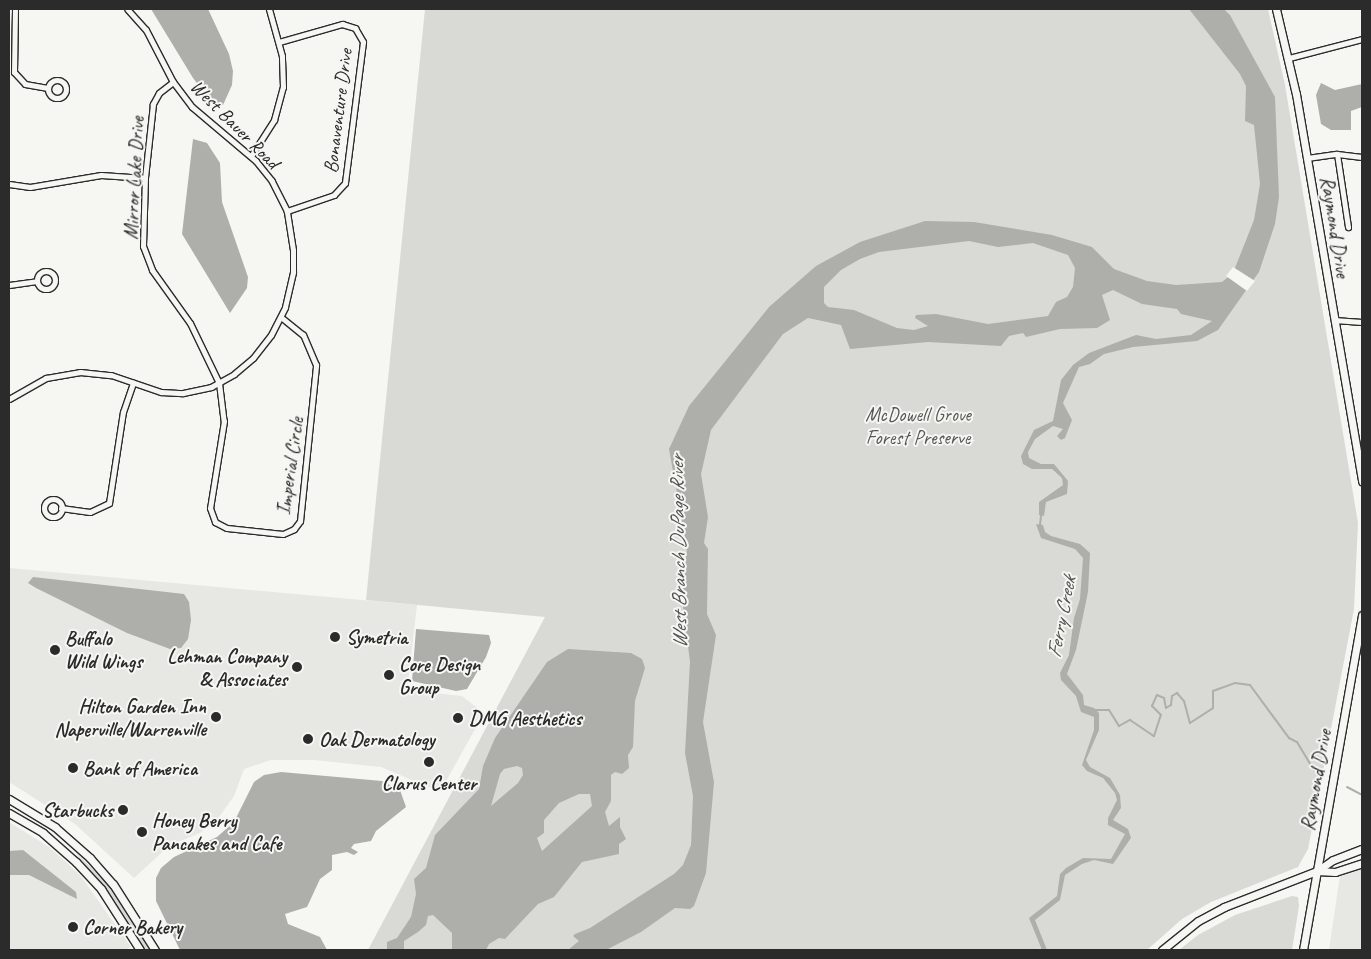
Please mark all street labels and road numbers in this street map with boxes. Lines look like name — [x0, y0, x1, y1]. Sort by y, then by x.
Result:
street label: Bonaventure Drive — [318, 47, 358, 175]
street label: West Bauer Road — [185, 74, 285, 174]
street label: Mirror Lake Drive — [119, 116, 149, 240]
street label: Raymond Drive — [1315, 174, 1355, 280]
street label: Imperial Circle — [271, 416, 309, 516]
street label: Raymond Drive — [1295, 727, 1337, 833]

